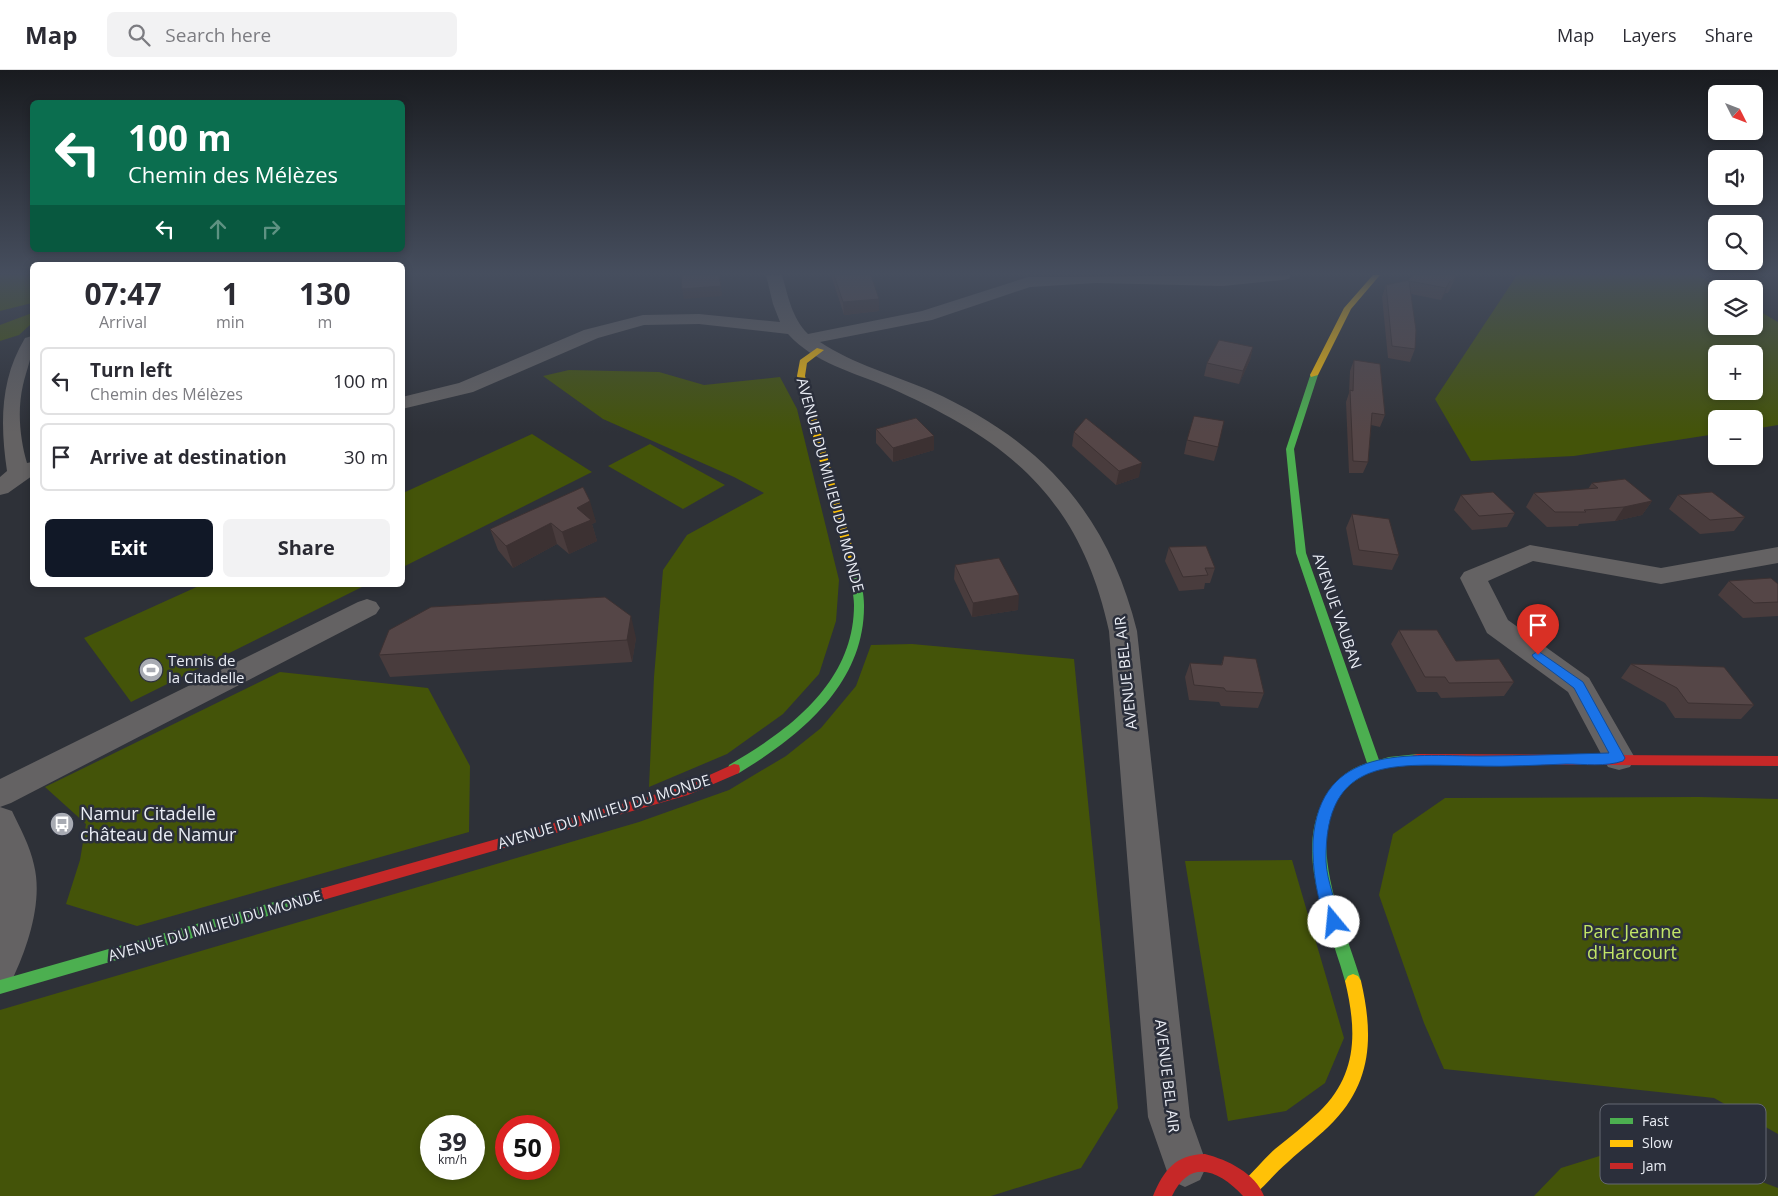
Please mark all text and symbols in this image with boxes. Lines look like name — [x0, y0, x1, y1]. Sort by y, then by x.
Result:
search box — [107, 12, 457, 57]
text: Map — [25, 18, 77, 51]
icon: search — [125, 21, 153, 49]
text: Search here — [165, 22, 271, 48]
text: Map — [1557, 23, 1594, 47]
text: Layers — [1622, 23, 1677, 47]
text: Share — [1705, 23, 1753, 47]
north arrow — [1708, 85, 1762, 140]
map controls — [1708, 85, 1763, 465]
text: 100 m — [128, 114, 232, 161]
icon: left — [45, 120, 110, 185]
button: sound — [1708, 150, 1763, 205]
text: Chemin des Mélèzes — [128, 159, 338, 189]
icon: left — [151, 215, 179, 243]
icon: ahead — [204, 215, 232, 243]
icon: right — [257, 215, 285, 243]
button: search — [1708, 215, 1763, 270]
text: 07:47 — [84, 273, 162, 314]
text: 1 — [222, 273, 239, 314]
text: 130 — [299, 273, 351, 314]
button: layers — [1708, 280, 1763, 335]
text: Arrival — [99, 311, 147, 333]
text: min — [216, 311, 245, 333]
text: m — [317, 311, 332, 333]
button: + — [1708, 345, 1763, 400]
text: Turn left — [90, 357, 172, 383]
icon: left — [47, 367, 75, 395]
text: 100 m — [333, 368, 388, 394]
street label: AVENUE DU MILIEU DU MONDE — [793, 375, 869, 594]
text: Chemin des Mélèzes — [90, 383, 243, 405]
button: − — [1708, 410, 1763, 465]
icon: arrive — [47, 443, 75, 471]
text: Arrive at destination — [90, 444, 287, 470]
text: 30 m — [344, 444, 388, 470]
button: Exit — [45, 519, 213, 577]
button: Share — [223, 519, 390, 577]
street label: AVENUE VAUBAN — [1309, 550, 1367, 671]
pin — [1517, 604, 1559, 655]
icon: arrive — [1524, 611, 1552, 639]
street label: AVENUE BEL AIR — [1109, 615, 1141, 731]
place label: Tennis de la Citadelle — [168, 650, 245, 687]
sports icon: Tennis de la Citadelle — [138, 657, 164, 683]
street label: AVENUE DU MILIEU DU MONDE — [495, 769, 712, 853]
place label: Namur Citadelle château de Namur — [80, 801, 237, 846]
bus stop icon: Namur Citadelle château de Namur — [49, 811, 75, 837]
street label: AVENUE DU MILIEU DU MONDE — [106, 885, 324, 965]
position arrow — [1307, 895, 1359, 947]
park label: Parc Jeanne d'Harcourt — [1583, 919, 1681, 964]
street label: AVENUE BEL AIR — [1151, 1018, 1185, 1134]
legend — [1600, 1104, 1766, 1184]
text: Fast — [1642, 1111, 1669, 1130]
speed limit sign: 50 — [495, 1115, 560, 1180]
text: 39 — [438, 1124, 467, 1158]
text: Slow — [1642, 1133, 1673, 1152]
text: km/h — [438, 1151, 467, 1168]
text: Jam — [1640, 1156, 1667, 1175]

